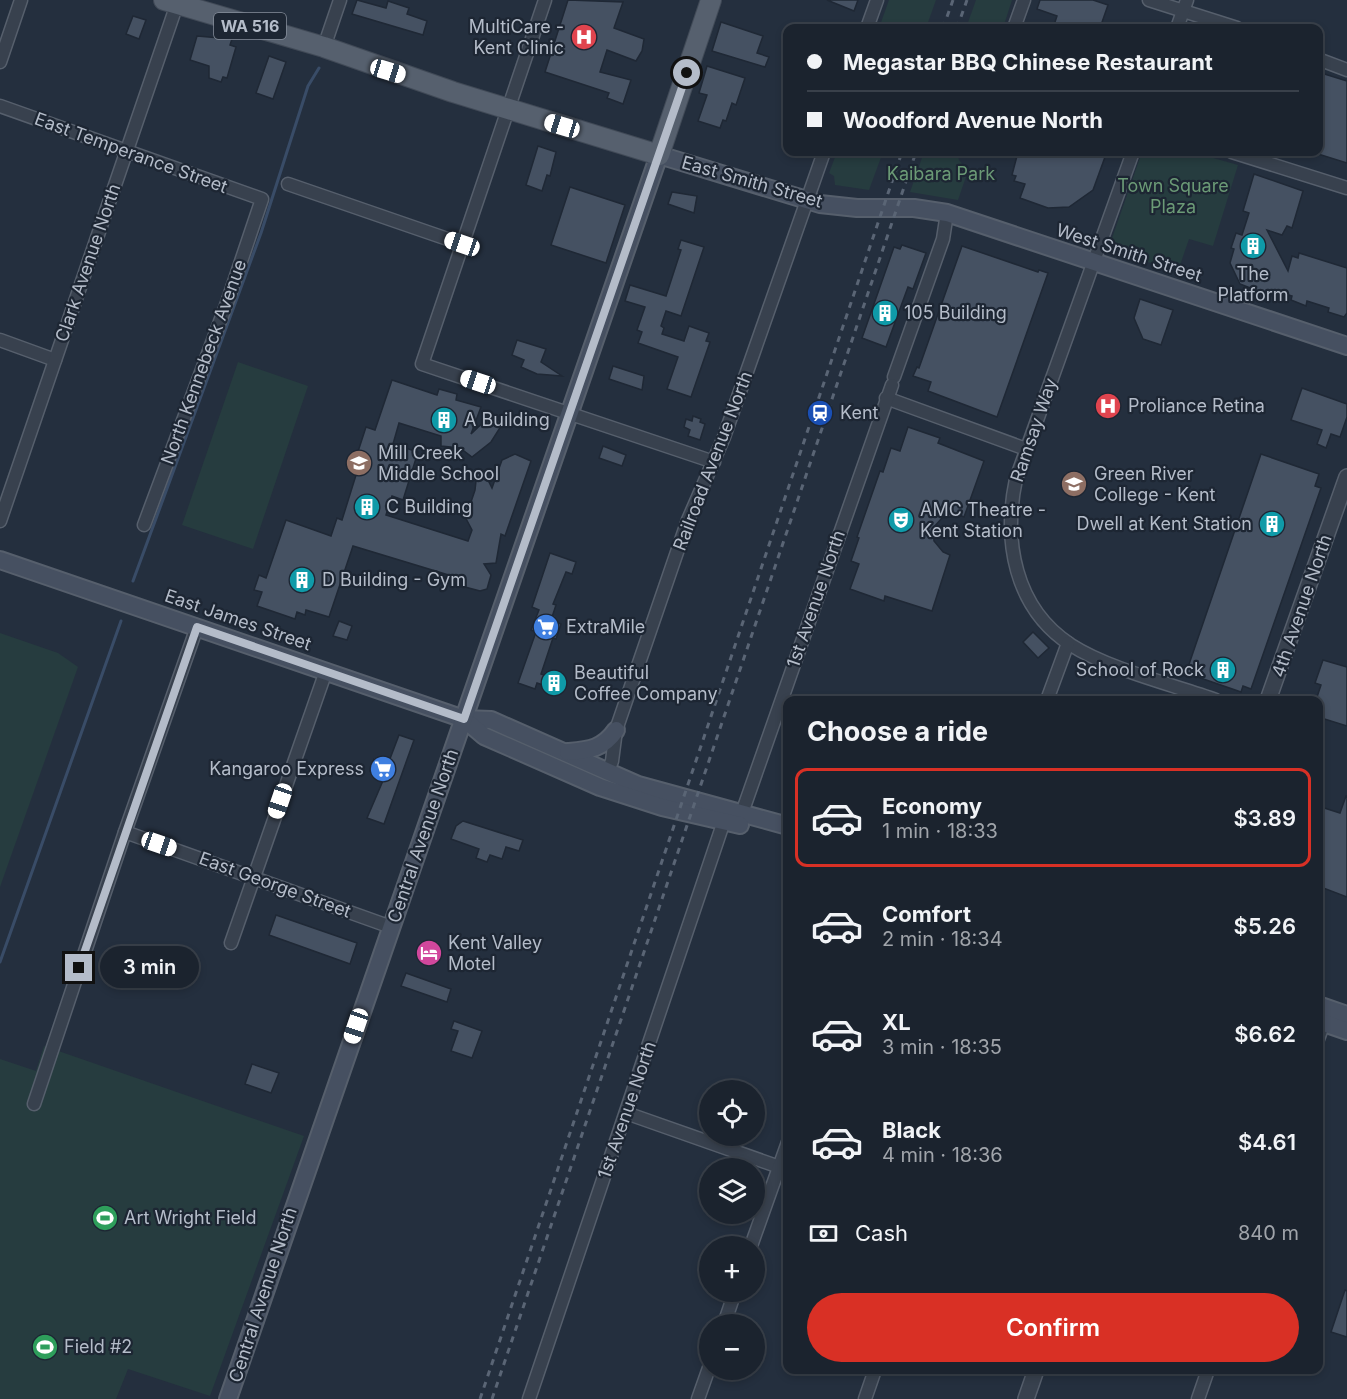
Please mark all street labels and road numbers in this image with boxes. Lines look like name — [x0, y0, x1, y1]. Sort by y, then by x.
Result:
road number: WA 516 — [214, 13, 286, 39]
street label: East Temperance Street — [32, 108, 230, 197]
street label: East Smith Street — [679, 151, 825, 212]
street label: Clark Avenue North — [51, 181, 124, 345]
street label: West Smith Street — [1054, 219, 1205, 286]
street label: North Kennebeck Avenue — [157, 256, 250, 467]
street label: Railroad Avenue North — [669, 368, 756, 553]
street label: Ramsay Way — [1006, 375, 1061, 485]
street label: 1st Avenue North — [782, 527, 849, 670]
street label: 4th Avenue North — [1267, 532, 1336, 680]
street label: East James Street — [162, 585, 314, 654]
street label: Central Avenue North — [383, 746, 462, 926]
street label: East George Street — [196, 847, 354, 922]
street label: 1st Avenue North — [593, 1038, 660, 1181]
street label: Central Avenue North — [224, 1205, 301, 1385]

